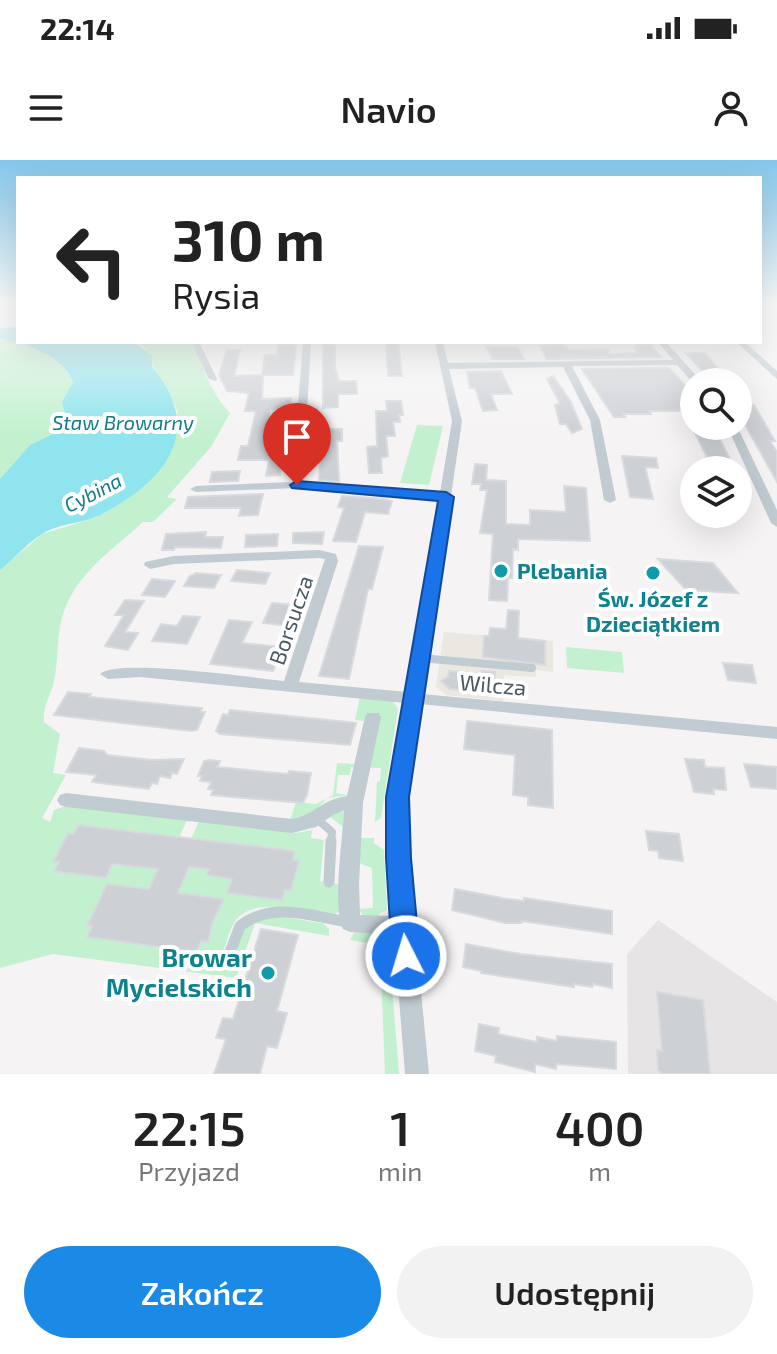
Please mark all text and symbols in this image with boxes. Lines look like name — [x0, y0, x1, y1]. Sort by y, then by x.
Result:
text: 22:14 — [40, 10, 115, 46]
icon: menu — [24, 86, 68, 130]
icon: person — [709, 86, 753, 130]
text: Navio — [340, 87, 437, 130]
text: 310 m — [172, 205, 325, 272]
icon: left — [40, 208, 144, 312]
text: Rysia — [172, 273, 260, 316]
map controls — [680, 368, 752, 528]
button: search — [680, 368, 752, 440]
pin — [263, 403, 331, 485]
water label: Staw Browarny — [52, 410, 194, 435]
icon: arrive — [275, 415, 319, 459]
button: layers — [680, 456, 752, 528]
water label: Cybina — [60, 467, 126, 518]
place label: Plebania — [517, 557, 608, 583]
marker: Plebania — [492, 562, 510, 580]
marker: Św. Józef z Dzieciątkiem — [644, 564, 662, 582]
street label: Borsucza — [263, 572, 317, 668]
place label: Św. Józef z Dzieciątkiem — [586, 585, 720, 637]
street label: Wilcza — [459, 668, 528, 700]
position arrow — [364, 914, 448, 998]
place label: Browar Mycielskich — [106, 941, 252, 1003]
marker: Browar Mycielskich — [259, 964, 277, 982]
text: 22:15 — [132, 1098, 246, 1156]
text: 1 — [390, 1098, 410, 1156]
text: 400 — [555, 1098, 645, 1156]
text: Przyjazd — [138, 1155, 240, 1186]
text: min — [378, 1155, 422, 1186]
text: m — [588, 1155, 611, 1186]
button: Zakończ — [24, 1246, 381, 1338]
button: Udostępnij — [397, 1246, 753, 1338]

